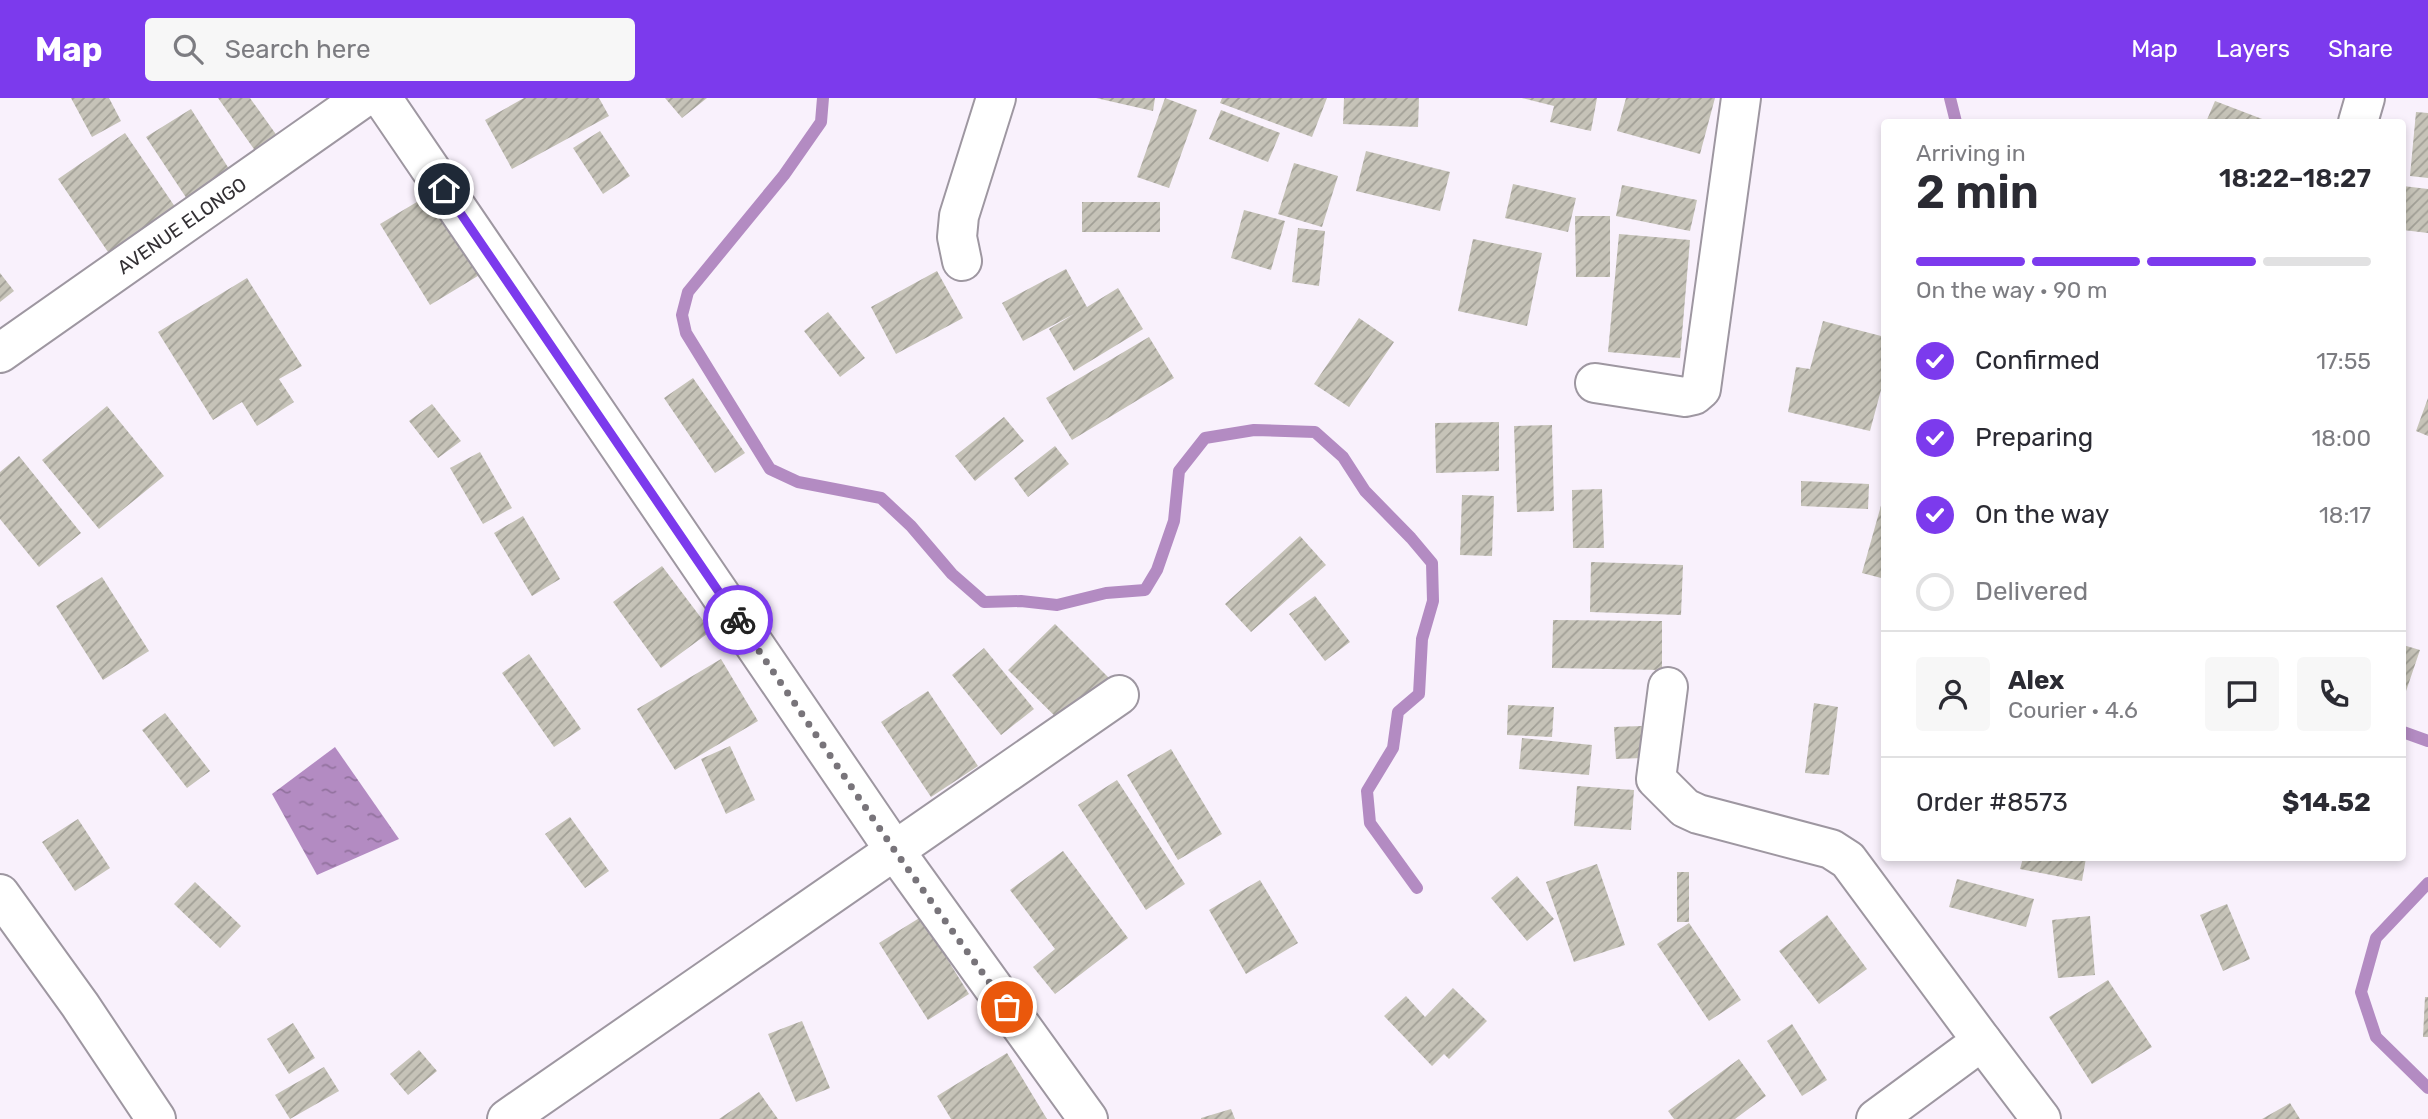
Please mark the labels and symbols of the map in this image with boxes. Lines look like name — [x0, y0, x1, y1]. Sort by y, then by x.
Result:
pin — [414, 159, 474, 219]
street label: AVENUE ELONGO — [113, 172, 251, 279]
courier — [703, 585, 773, 655]
pin — [977, 977, 1037, 1037]

